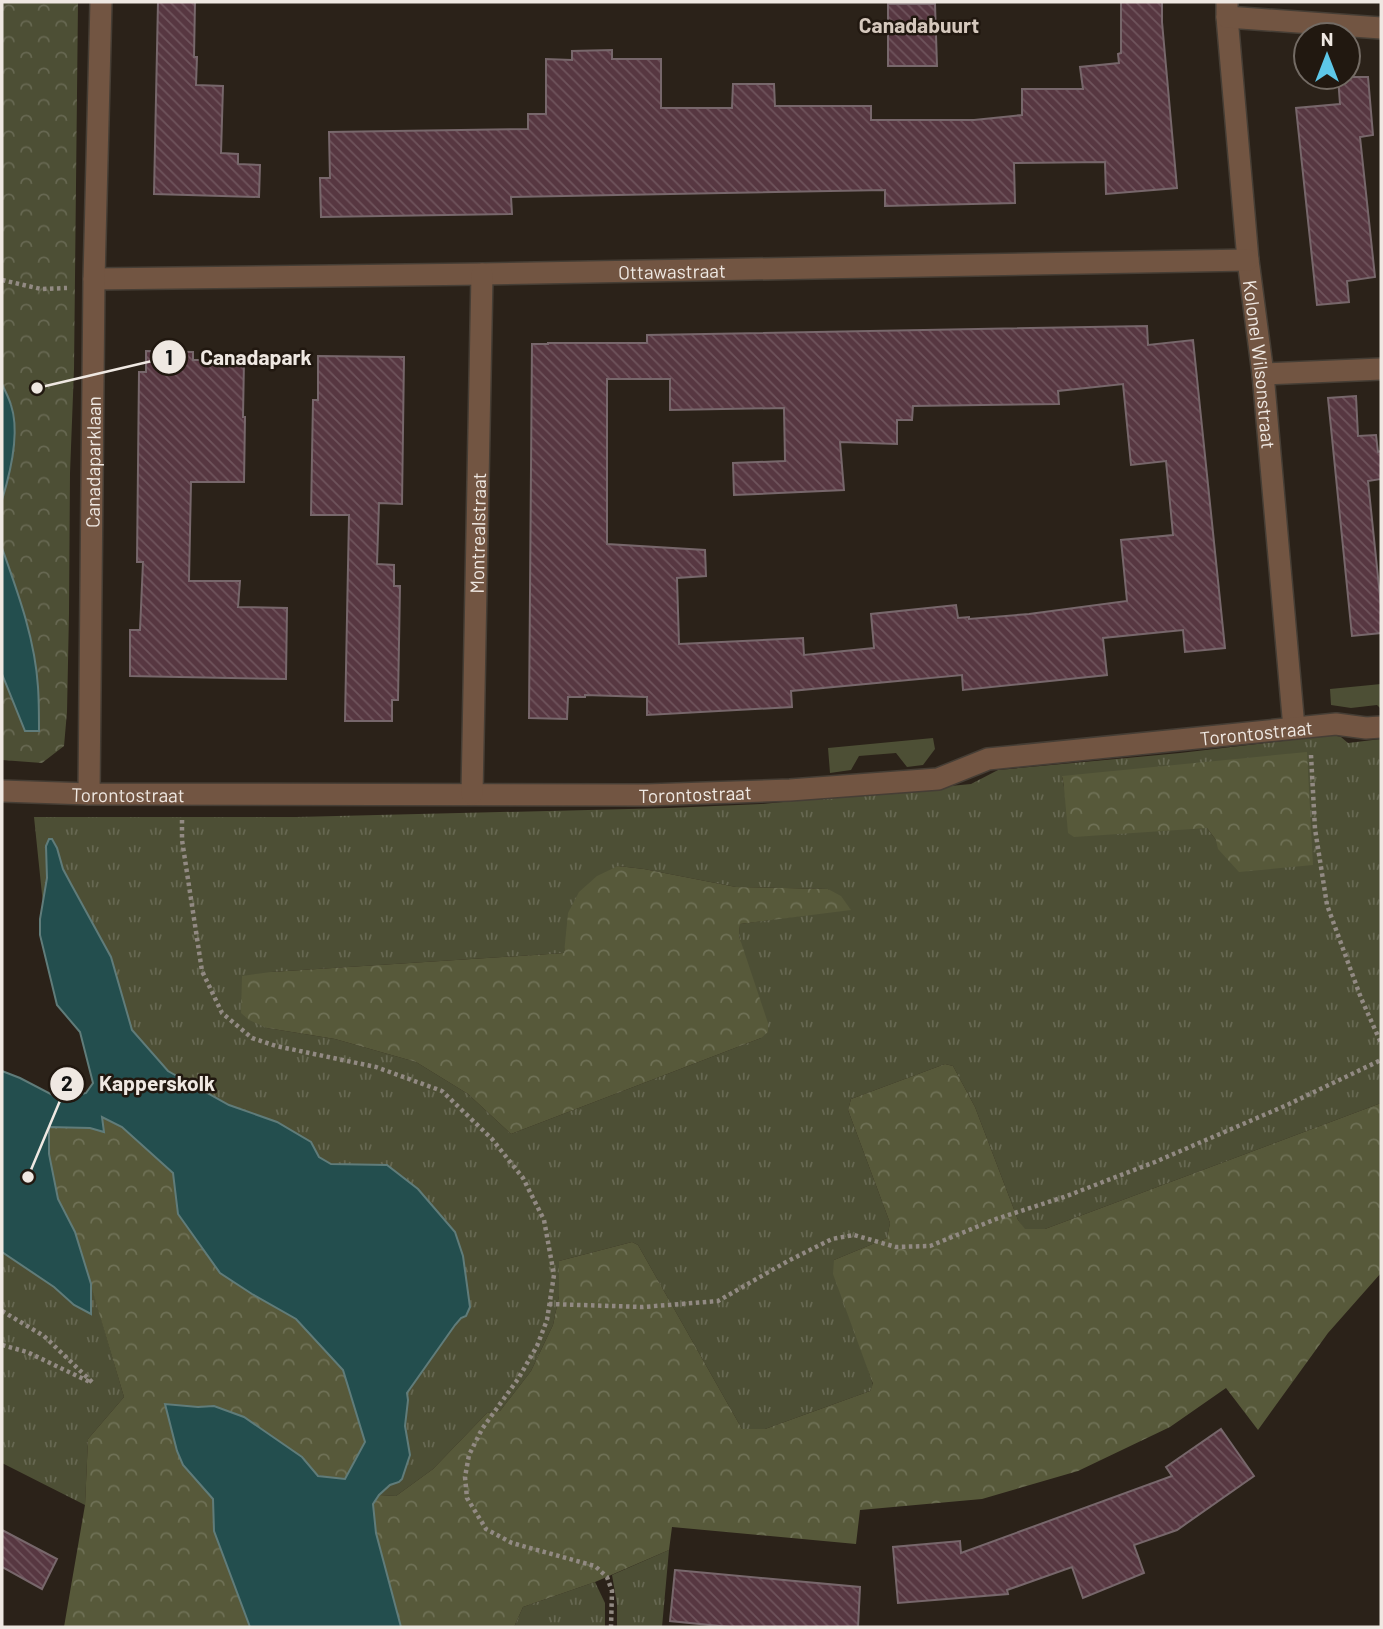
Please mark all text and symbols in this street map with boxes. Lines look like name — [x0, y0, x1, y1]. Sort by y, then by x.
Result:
district label: Canadabuurt — [859, 12, 979, 37]
north arrow — [1292, 21, 1362, 91]
text: N — [1321, 27, 1333, 50]
street label: Ottawastraat — [618, 258, 726, 283]
street label: Kolonel Wilsonstraat — [1239, 279, 1281, 450]
callout: Canadapark — [151, 336, 326, 378]
text: 1 — [165, 344, 173, 369]
text: Canadapark — [200, 344, 312, 369]
street label: Canadaparklaan — [80, 396, 104, 528]
street label: Montrealstraat — [464, 472, 490, 594]
street label: Torontostraat — [1199, 715, 1314, 749]
street label: Torontostraat — [638, 780, 752, 807]
street label: Torontostraat — [71, 782, 185, 806]
callout: Kapperskolk — [50, 1063, 229, 1105]
text: 2 — [61, 1070, 73, 1095]
text: Kapperskolk — [99, 1070, 215, 1095]

